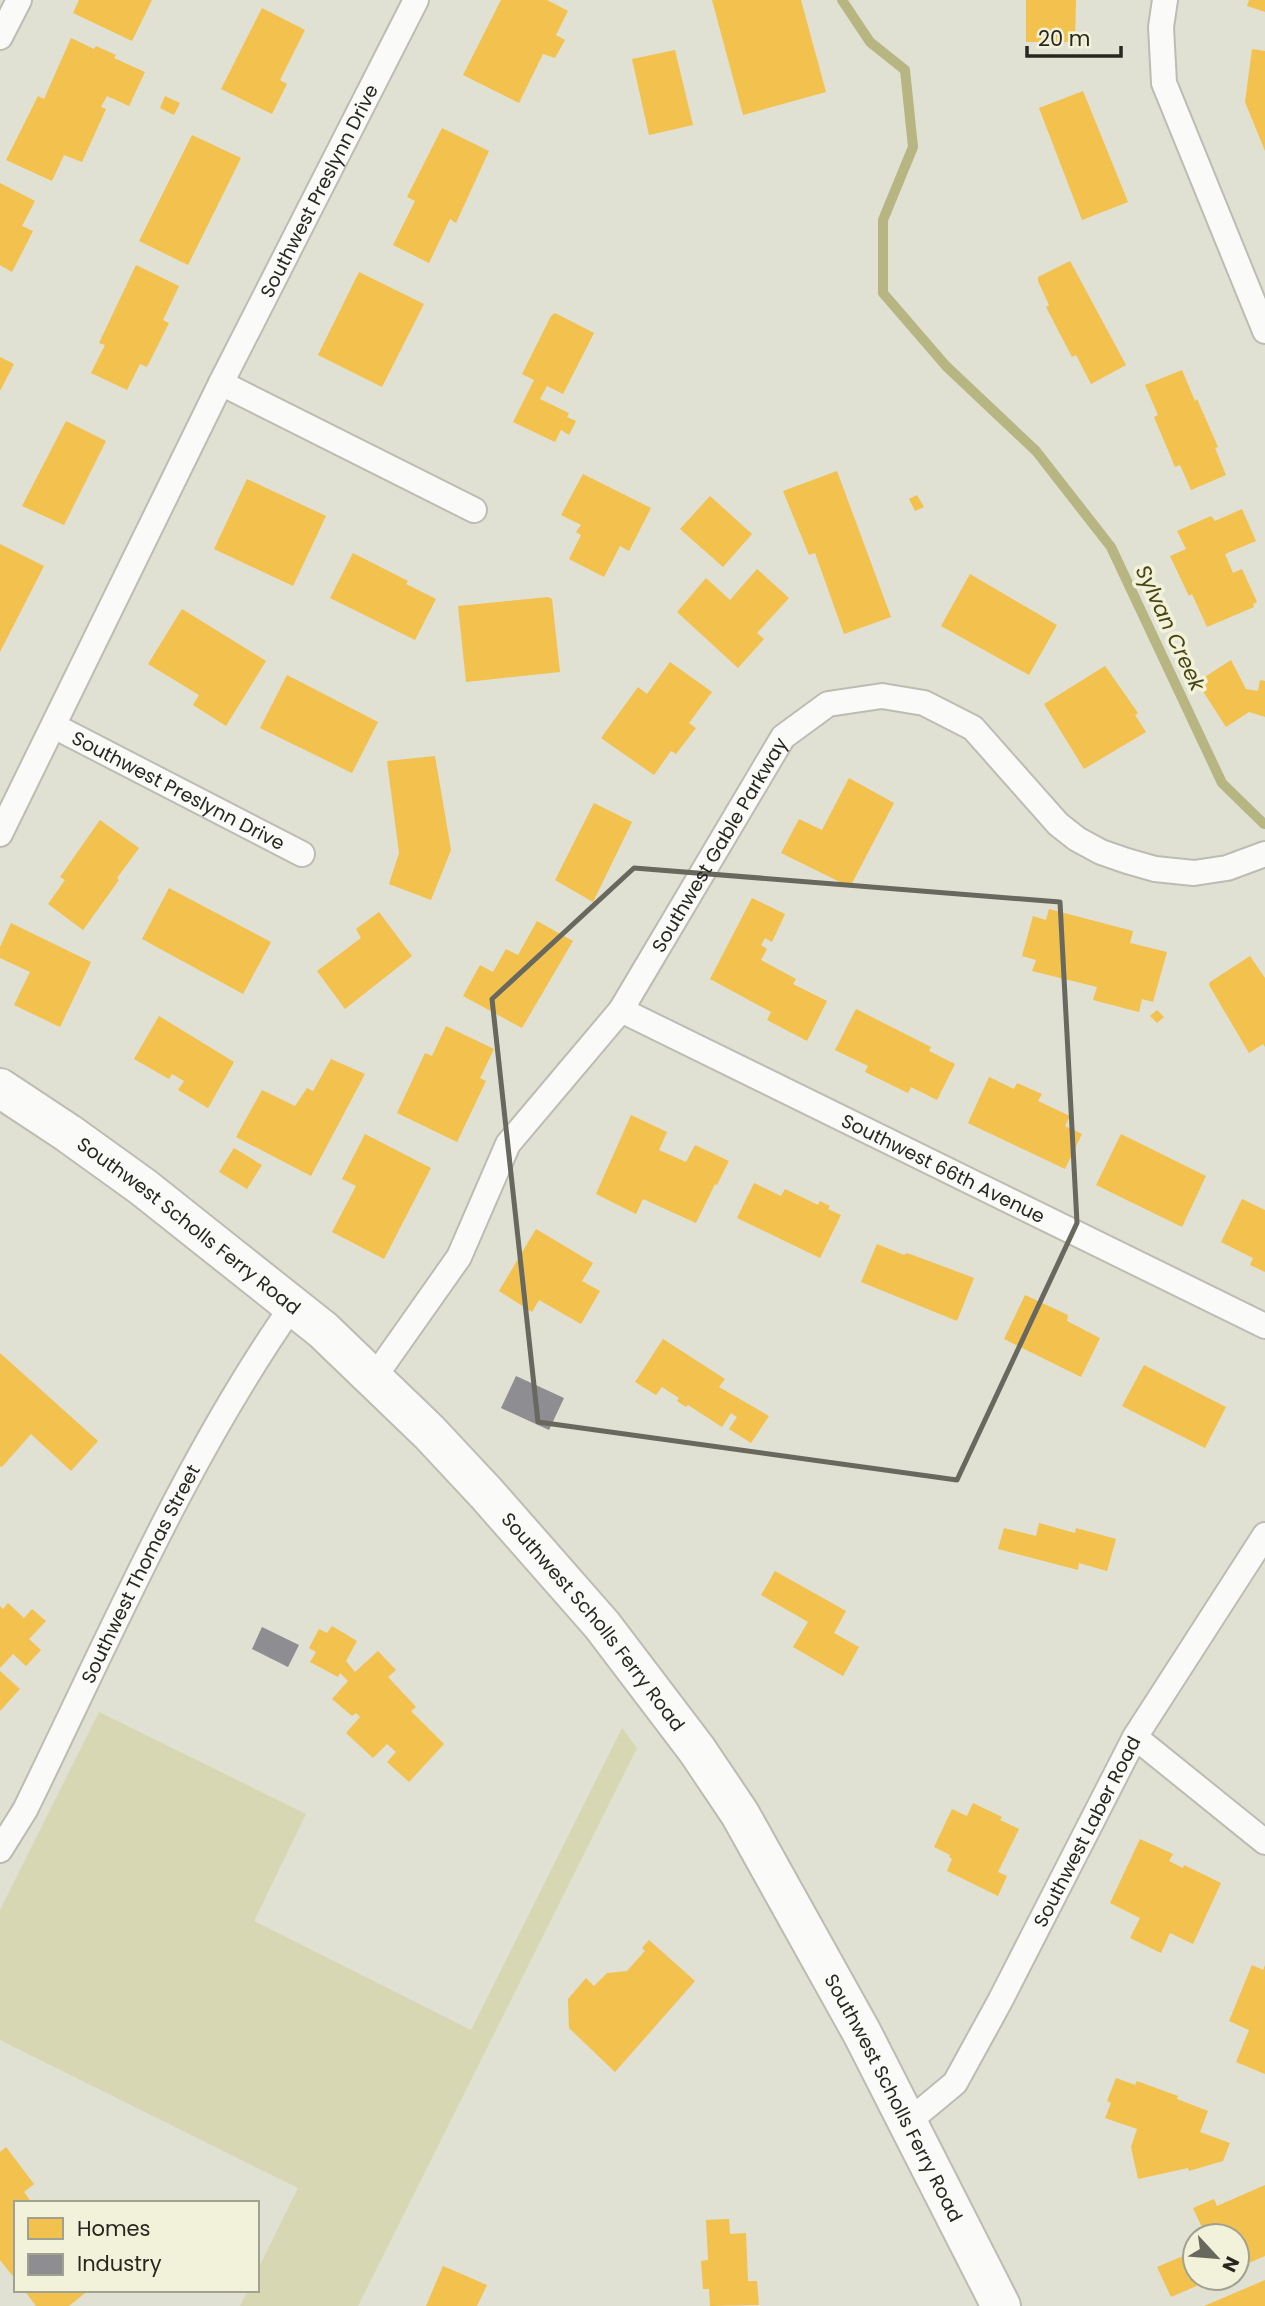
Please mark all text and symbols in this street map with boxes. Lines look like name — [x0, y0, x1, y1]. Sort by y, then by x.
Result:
scale bar — [1027, 14, 1122, 58]
text: 20 m — [1038, 24, 1091, 53]
street label: Southwest Preslynn Drive — [254, 80, 385, 302]
water label: Sylvan Creek — [1129, 560, 1213, 697]
street label: Southwest Preslynn Drive — [67, 724, 289, 857]
street label: Southwest Gable Parkway — [645, 732, 794, 958]
street label: Southwest 66th Avenue — [837, 1107, 1049, 1230]
street label: Southwest Scholls Ferry Road — [72, 1131, 306, 1321]
street label: Southwest Thomas Street — [75, 1460, 207, 1688]
street label: Southwest Scholls Ferry Road — [495, 1507, 691, 1737]
street label: Southwest Laber Road — [1027, 1732, 1147, 1932]
street label: Southwest Scholls Ferry Road — [818, 1969, 969, 2227]
legend — [14, 2201, 259, 2292]
text: Homes — [77, 2214, 151, 2243]
north arrow — [1181, 2222, 1251, 2292]
text: Industry — [77, 2249, 162, 2278]
text: N — [1216, 2252, 1246, 2277]

